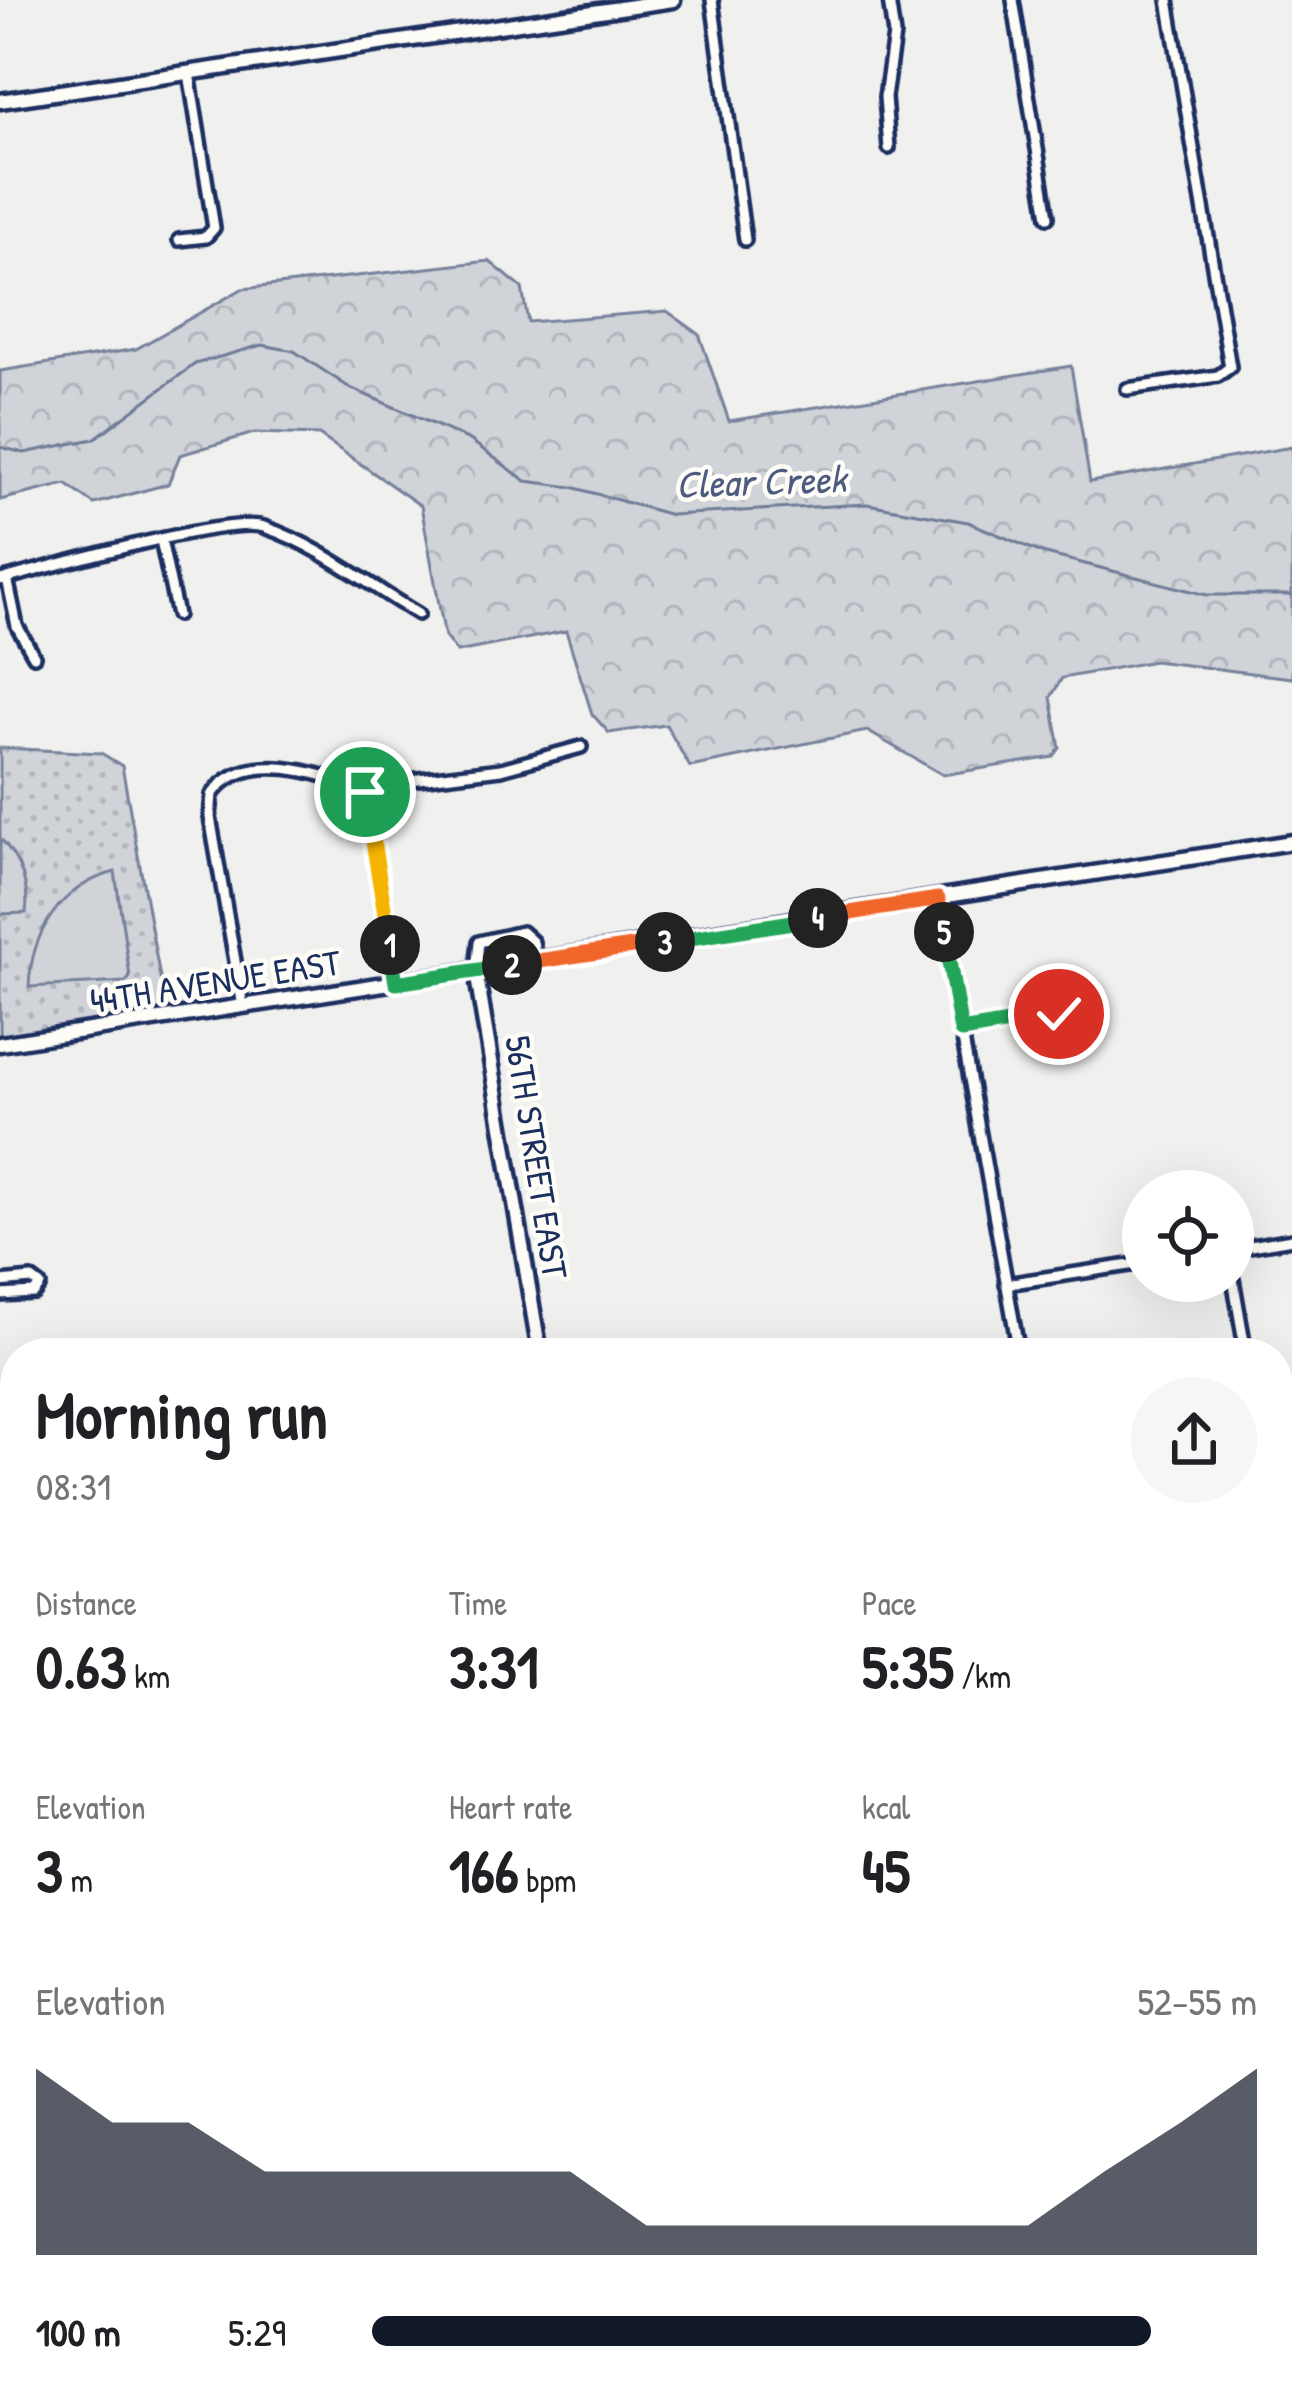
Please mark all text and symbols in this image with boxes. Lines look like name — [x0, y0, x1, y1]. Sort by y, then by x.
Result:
water label: Clear Creek — [675, 451, 851, 510]
pin — [314, 741, 416, 843]
icon: arrive — [332, 759, 398, 825]
pin: 4 — [788, 888, 848, 948]
text: 4 — [812, 896, 824, 940]
pin: 5 — [914, 902, 974, 962]
text: 5 — [937, 910, 951, 954]
pin: 3 — [635, 912, 695, 972]
pin: 1 — [360, 915, 420, 975]
text: 3 — [658, 920, 672, 964]
text: 1 — [384, 923, 396, 967]
pin: 2 — [482, 935, 542, 995]
street label: 44TH AVENUE EAST — [86, 936, 345, 1024]
text: 2 — [504, 943, 520, 987]
pin — [1008, 963, 1110, 1065]
icon: check — [1026, 981, 1092, 1047]
street label: 56TH STREET EAST — [494, 1032, 581, 1283]
map controls — [1122, 1170, 1254, 1302]
button: locate — [1122, 1170, 1254, 1302]
text: Morning run — [36, 1369, 328, 1459]
button: share — [1131, 1377, 1257, 1503]
text: 08:31 — [36, 1459, 111, 1512]
text: Distance — [36, 1581, 137, 1625]
text: Time — [449, 1581, 507, 1625]
text: Pace — [862, 1581, 917, 1625]
text: 0.63 — [36, 1625, 127, 1707]
text: 3:31 — [449, 1625, 538, 1707]
text: 5:35 — [862, 1625, 954, 1707]
text: km — [127, 1654, 170, 1698]
text: /km — [954, 1654, 1011, 1698]
text: Elevation — [36, 1785, 146, 1829]
text: Heart rate — [449, 1785, 572, 1829]
text: kcal — [862, 1785, 910, 1829]
text: 3 — [36, 1829, 63, 1911]
text: 166 — [449, 1829, 519, 1911]
text: 45 — [862, 1829, 910, 1911]
text: m — [63, 1858, 93, 1902]
text: bpm — [519, 1858, 576, 1902]
text: Elevation — [36, 1974, 166, 2027]
text: 52–55 m — [1137, 1974, 1257, 2027]
text: 100 m — [36, 2305, 121, 2358]
text: 5:29 — [228, 2305, 286, 2358]

